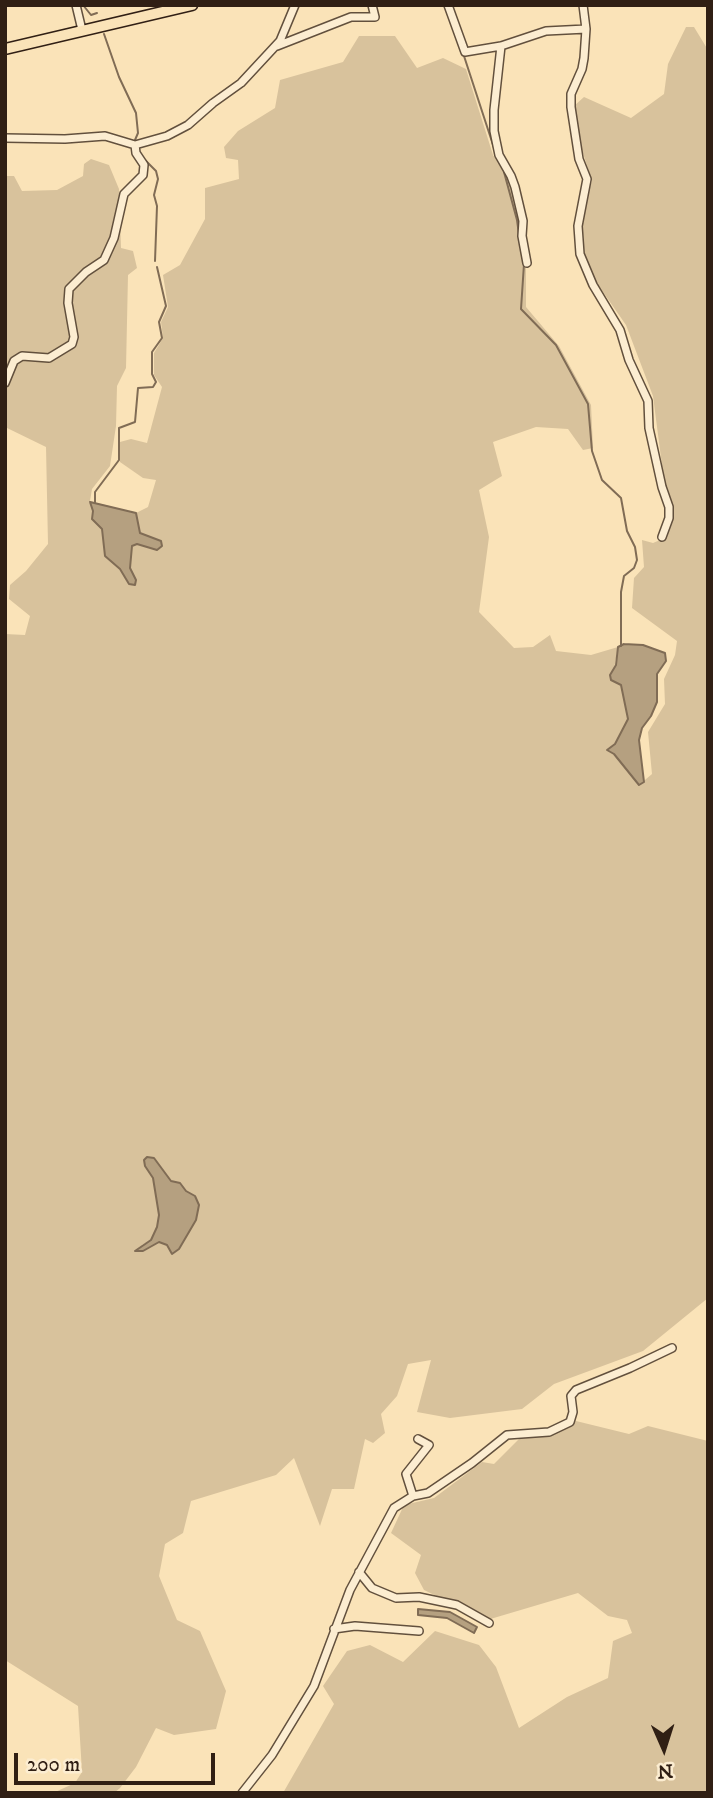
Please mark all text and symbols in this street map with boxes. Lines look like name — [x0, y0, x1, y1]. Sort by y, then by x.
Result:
north arrow — [629, 1714, 699, 1784]
scale bar — [18, 1738, 219, 1782]
text: 200 m — [27, 1752, 80, 1778]
text: N — [657, 1759, 674, 1782]

